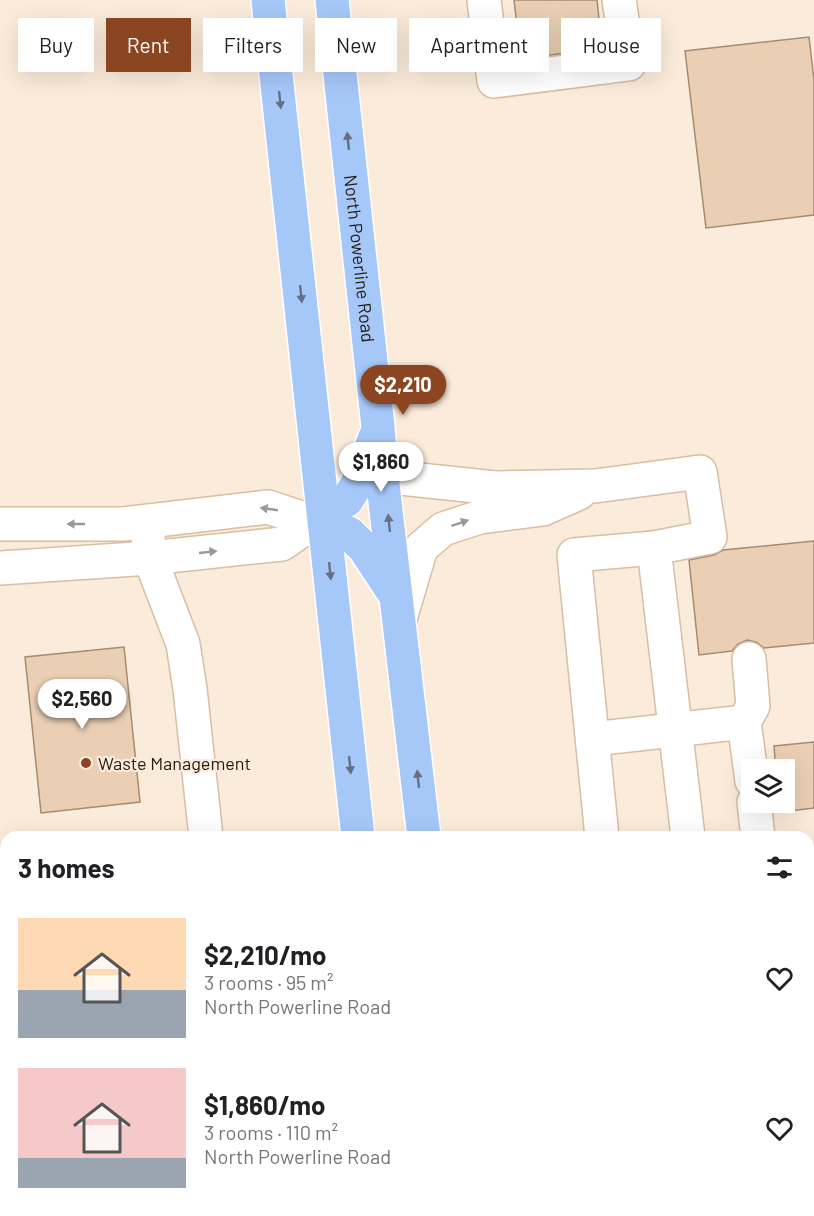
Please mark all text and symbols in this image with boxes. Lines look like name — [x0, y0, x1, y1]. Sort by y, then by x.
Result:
chip: Buy — [18, 18, 94, 72]
chip: Rent — [106, 18, 191, 72]
chip: Filters — [203, 18, 303, 72]
chip: New — [315, 18, 397, 72]
chip: Apartment — [409, 18, 549, 72]
chip: House — [561, 18, 661, 72]
one-way arrow — [275, 90, 284, 109]
one-way arrow — [343, 131, 352, 150]
street label: North Powerline Road — [340, 173, 380, 344]
one-way arrow — [296, 284, 306, 303]
pin: $2,210 — [354, 365, 452, 416]
text: $2,210 — [374, 372, 432, 396]
pin: $1,860 — [332, 442, 430, 493]
text: $1,860 — [353, 449, 409, 473]
one-way arrow — [259, 505, 278, 514]
one-way arrow — [384, 513, 394, 532]
one-way arrow — [451, 518, 469, 527]
one-way arrow — [66, 519, 85, 529]
one-way arrow — [198, 547, 217, 557]
one-way arrow — [325, 562, 334, 581]
pin: $2,560 — [33, 679, 131, 730]
text: $2,560 — [52, 686, 112, 710]
place label: Waste Management — [98, 752, 251, 774]
marker: Waste Management — [79, 756, 93, 770]
one-way arrow — [345, 756, 355, 775]
map controls — [741, 759, 795, 813]
button: layers — [741, 759, 795, 813]
one-way arrow — [413, 769, 423, 788]
icon: filters — [763, 851, 796, 884]
text: 3 homes — [18, 852, 115, 883]
text: $2,210/mo — [204, 939, 326, 970]
icon: home — [66, 942, 138, 1014]
icon: heart — [763, 962, 796, 995]
text: 3 rooms · 95 m² — [204, 970, 333, 994]
text: North Powerline Road — [204, 994, 391, 1018]
text: $1,860/mo — [204, 1089, 325, 1120]
icon: home — [66, 1092, 138, 1164]
icon: heart — [763, 1112, 796, 1145]
text: 3 rooms · 110 m² — [204, 1120, 338, 1144]
text: North Powerline Road — [204, 1144, 391, 1168]

